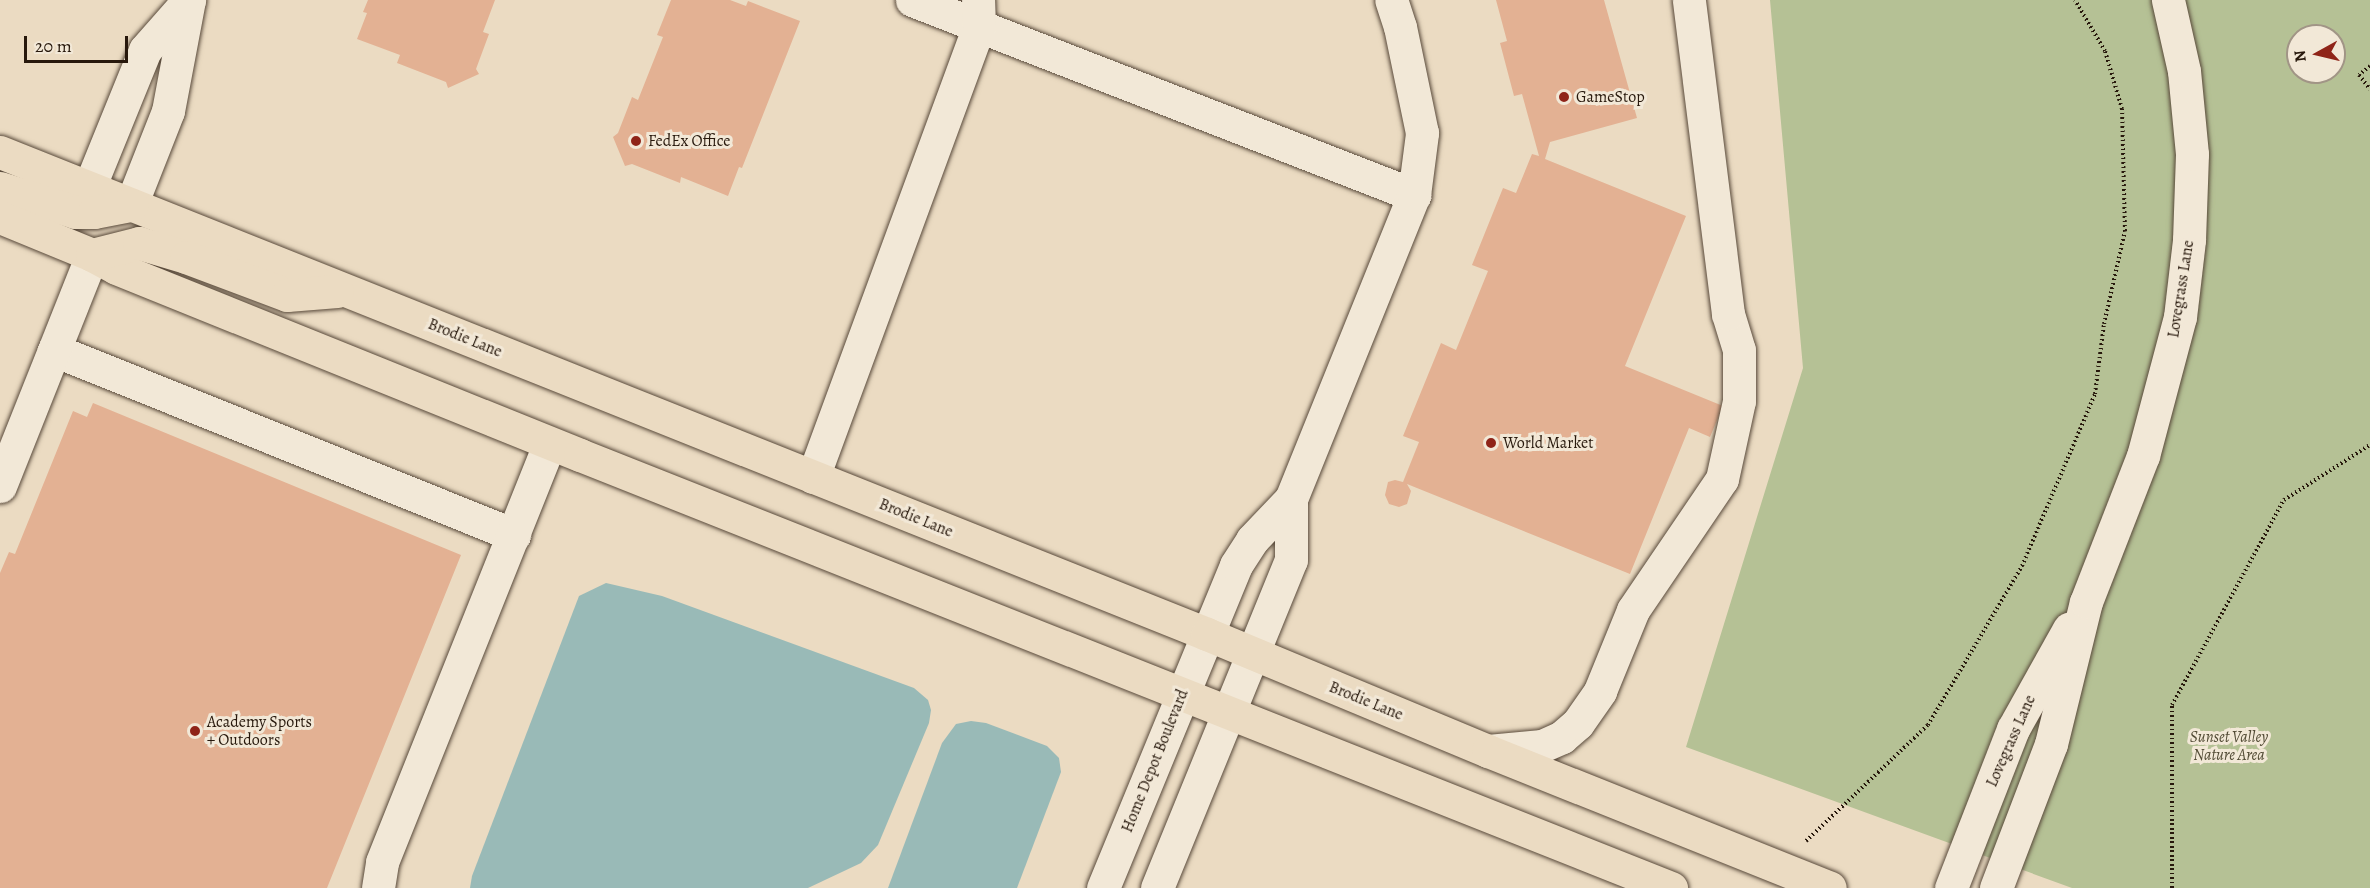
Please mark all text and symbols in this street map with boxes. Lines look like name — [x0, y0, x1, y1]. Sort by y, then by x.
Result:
scale bar — [27, 24, 130, 62]
north arrow — [2286, 24, 2346, 84]
text: 20 m — [35, 34, 72, 58]
text: N — [2288, 49, 2312, 64]
place label: GameStop — [1576, 87, 1645, 107]
marker: GameStop — [1557, 90, 1571, 104]
place label: FedEx Office — [648, 131, 730, 151]
marker: FedEx Office — [629, 134, 643, 148]
street label: Lovegrass Lane — [2164, 239, 2198, 339]
street label: Brodie Lane — [425, 314, 505, 362]
place label: World Market — [1503, 433, 1594, 453]
marker: World Market — [1484, 436, 1498, 450]
street label: Brodie Lane — [876, 494, 956, 542]
street label: Brodie Lane — [1326, 677, 1406, 725]
street label: Home Depot Boulevard — [1118, 687, 1192, 835]
street label: Lovegrass Lane — [1982, 692, 2040, 790]
place label: Academy Sports + Outdoors — [207, 712, 312, 750]
marker: Academy Sports + Outdoors — [188, 724, 202, 738]
park label: Sunset Valley Nature Area — [2190, 727, 2268, 765]

